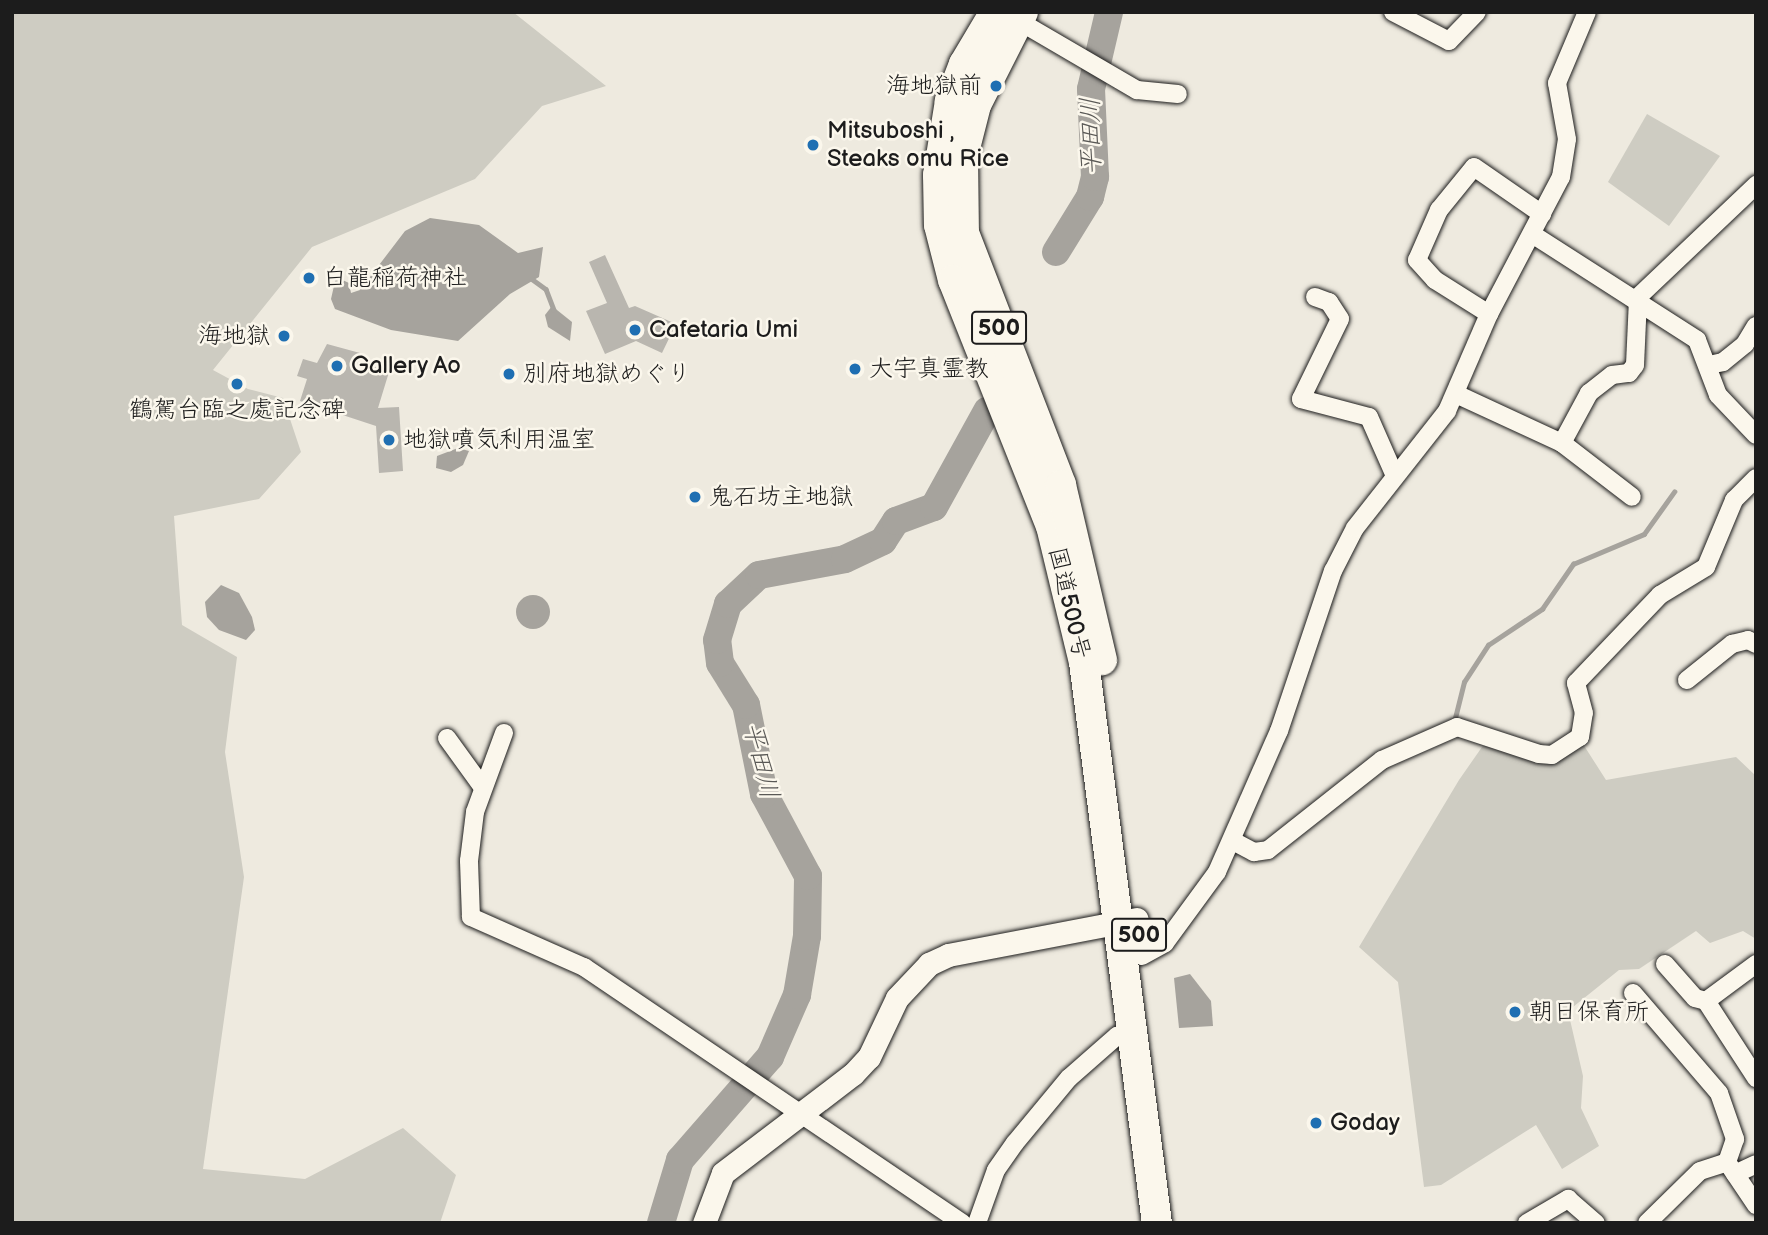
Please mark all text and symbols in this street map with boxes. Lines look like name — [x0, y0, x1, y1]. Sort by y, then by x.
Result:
place label: 海地獄前 — [886, 72, 982, 100]
marker: 海地獄前 — [988, 78, 1004, 94]
water label: 平田川 — [1076, 97, 1108, 175]
place label: Mitsuboshi , Steaks omu Rice — [827, 117, 1009, 173]
marker: Mitsuboshi , Steaks omu Rice — [805, 137, 821, 153]
place label: 白龍稲荷神社 — [323, 264, 467, 292]
marker: 白龍稲荷神社 — [301, 270, 317, 286]
road number: 500 — [971, 308, 1027, 348]
place label: Cafetaria Umi — [649, 316, 798, 344]
place label: 海地獄 — [198, 322, 270, 350]
marker: Cafetaria Umi — [627, 322, 643, 338]
marker: 海地獄 — [276, 328, 292, 344]
place label: Gallery Ao — [351, 352, 462, 380]
place label: 大宇真霊教 — [869, 355, 989, 383]
marker: Gallery Ao — [329, 358, 345, 374]
place label: 別府地獄めぐり — [523, 360, 691, 388]
marker: 大宇真霊教 — [847, 361, 863, 377]
marker: 別府地獄めぐり — [501, 366, 517, 382]
marker: 鶴駕台臨之處記念碑 — [229, 376, 245, 392]
place label: 鶴駕台臨之處記念碑 — [129, 396, 345, 424]
place label: 地獄噴気利用温室 — [403, 426, 595, 454]
marker: 地獄噴気利用温室 — [381, 432, 397, 448]
place label: 鬼石坊主地獄 — [709, 483, 853, 511]
marker: 鬼石坊主地獄 — [687, 489, 703, 505]
street label: 国道500号 — [1042, 544, 1096, 662]
water label: 平田川 — [735, 719, 785, 803]
road number: 500 — [1111, 916, 1167, 954]
place label: 朝日保育所 — [1529, 998, 1649, 1026]
marker: 朝日保育所 — [1507, 1004, 1523, 1020]
place label: Goday — [1330, 1109, 1400, 1137]
marker: Goday — [1308, 1115, 1324, 1131]

